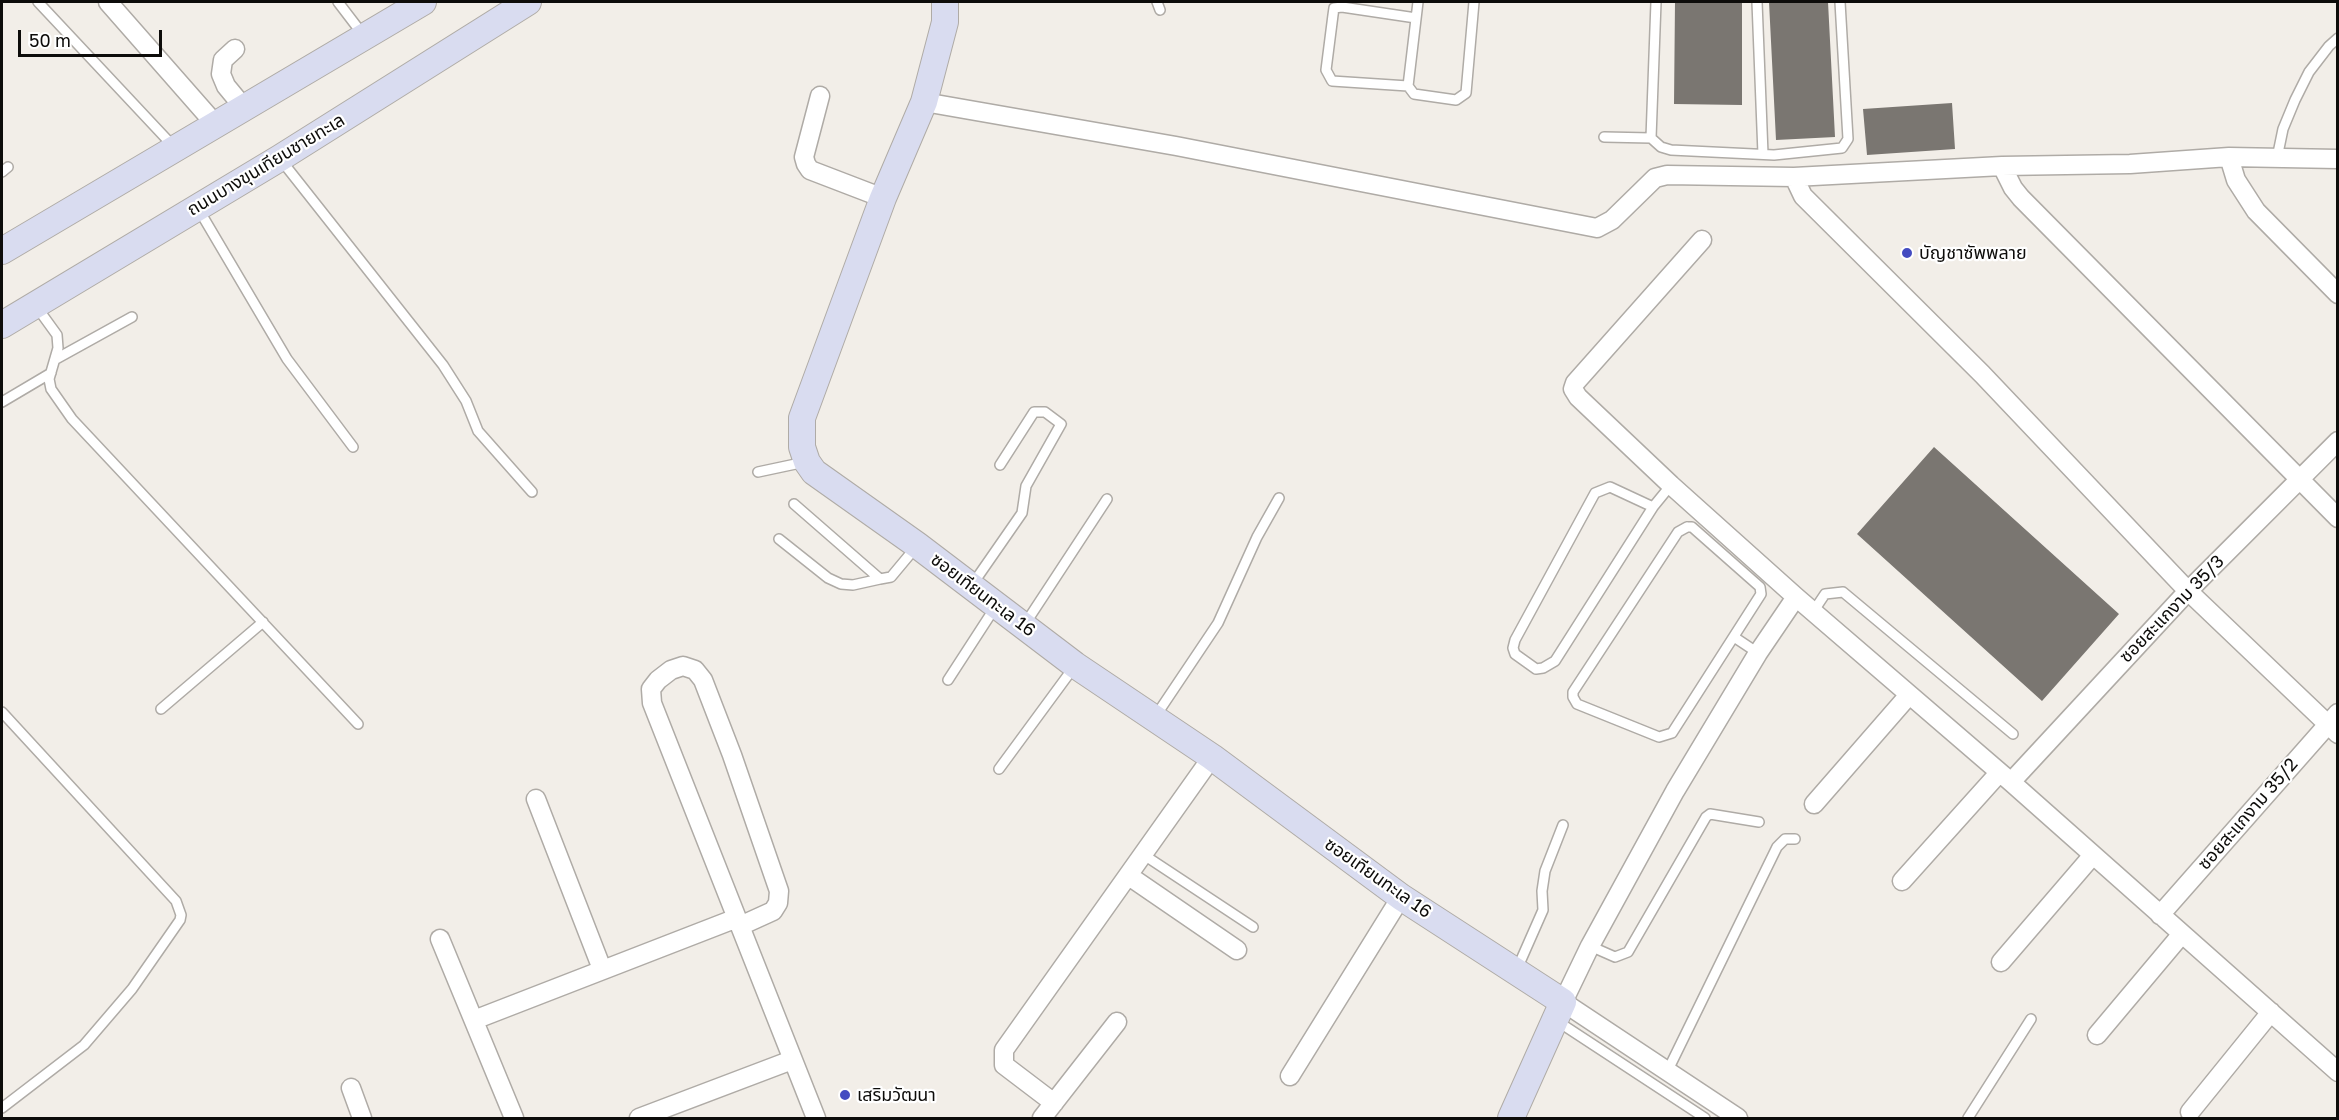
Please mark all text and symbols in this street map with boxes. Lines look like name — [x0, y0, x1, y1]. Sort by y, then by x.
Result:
scale bar — [21, 18, 165, 56]
text: 50 m — [29, 29, 71, 51]
street label: ถนนบางขุนเทียนชายทะเล — [183, 109, 349, 221]
place label: บัญชาซัพพลาย — [1919, 242, 2027, 264]
marker: บัญชาซัพพลาย — [1900, 246, 1914, 260]
street label: ซอยเทียนทะเล 16 — [926, 549, 1040, 641]
street label: ซอยสะแกงาม 35/3 — [2115, 551, 2229, 667]
street label: ซอยสะแกงาม 35/2 — [2194, 754, 2302, 874]
street label: ซอยเทียนทะเล 16 — [1320, 833, 1436, 923]
place label: เสริมวัฒนา — [857, 1084, 936, 1106]
marker: เสริมวัฒนา — [838, 1088, 852, 1102]

